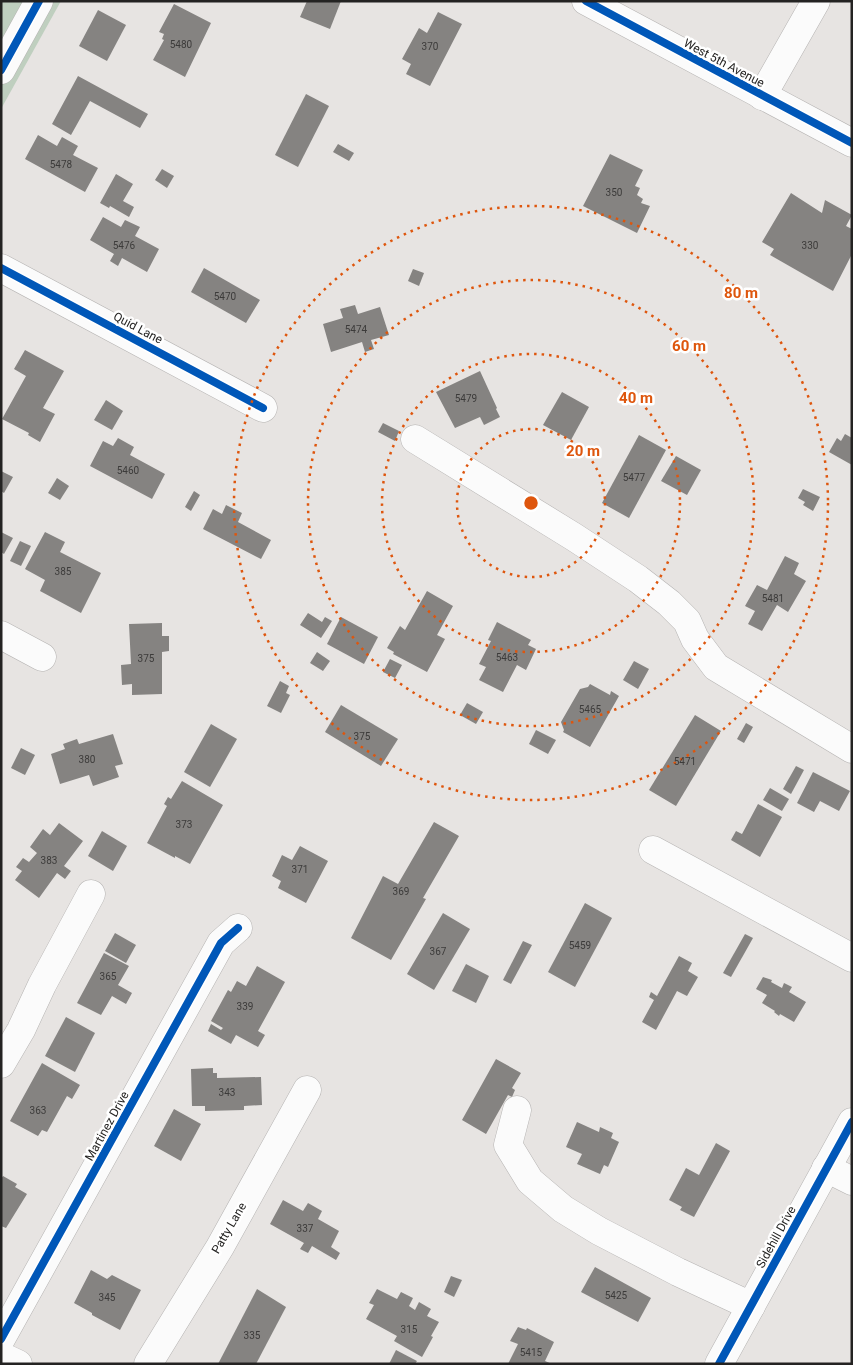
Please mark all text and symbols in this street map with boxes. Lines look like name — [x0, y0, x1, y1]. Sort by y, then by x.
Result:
street label: West 5th Avenue — [681, 36, 767, 90]
house number: 5480 — [170, 39, 193, 50]
house number: 370 — [422, 41, 439, 52]
house number: 5478 — [50, 159, 73, 170]
house number: 350 — [606, 187, 623, 198]
house number: 5476 — [113, 240, 136, 251]
house number: 330 — [802, 240, 819, 251]
text: 80 m — [724, 284, 758, 302]
house number: 5470 — [214, 291, 237, 302]
street label: Quid Lane — [111, 309, 165, 347]
house number: 5474 — [345, 324, 368, 335]
text: 60 m — [672, 337, 706, 355]
text: 40 m — [619, 389, 653, 407]
house number: 5479 — [455, 393, 477, 404]
text: 20 m — [566, 442, 600, 460]
house number: 5460 — [117, 465, 140, 476]
house number: 5477 — [623, 472, 646, 483]
centre of rings — [522, 494, 540, 512]
house number: 385 — [55, 566, 72, 577]
house number: 5481 — [762, 593, 784, 604]
house number: 5463 — [496, 652, 518, 663]
house number: 375 — [138, 653, 155, 664]
house number: 5465 — [579, 704, 602, 715]
house number: 375 — [354, 731, 371, 742]
house number: 380 — [79, 754, 96, 765]
house number: 5471 — [674, 756, 696, 767]
house number: 373 — [176, 819, 192, 830]
house number: 383 — [41, 855, 57, 866]
house number: 371 — [292, 864, 308, 875]
house number: 369 — [393, 886, 409, 897]
house number: 5459 — [569, 940, 591, 951]
house number: 367 — [430, 946, 447, 957]
house number: 365 — [100, 971, 117, 982]
house number: 339 — [237, 1001, 253, 1012]
house number: 343 — [219, 1087, 235, 1098]
street label: Martinez Drive — [82, 1089, 132, 1163]
house number: 363 — [30, 1105, 46, 1116]
street label: Patty Lane — [209, 1200, 249, 1256]
street label: Sidehill Drive — [753, 1204, 799, 1270]
house number: 337 — [297, 1223, 314, 1234]
house number: 5425 — [605, 1290, 628, 1301]
house number: 345 — [99, 1292, 116, 1303]
house number: 315 — [401, 1324, 418, 1335]
house number: 335 — [244, 1330, 261, 1341]
house number: 5415 — [520, 1347, 543, 1358]

